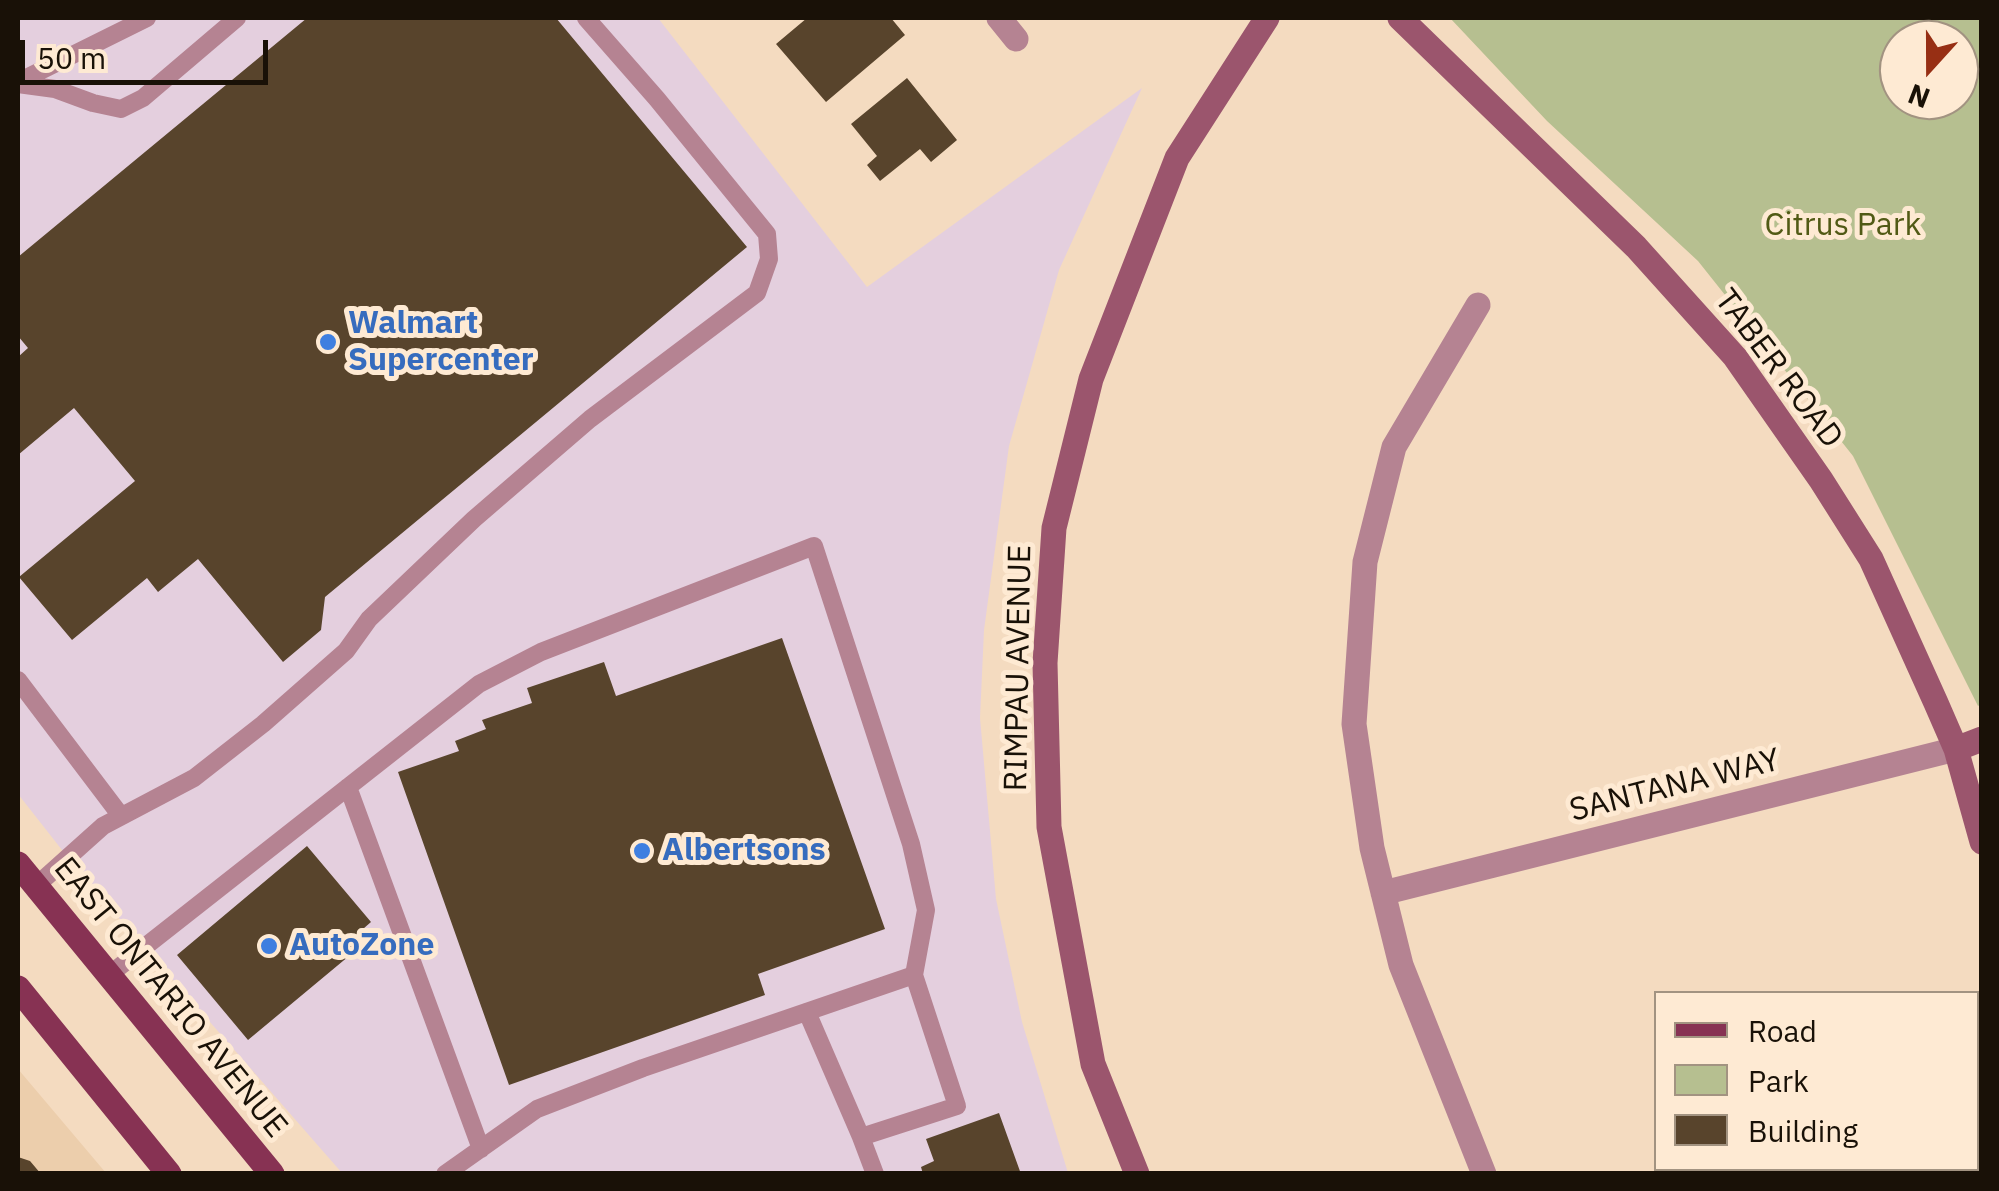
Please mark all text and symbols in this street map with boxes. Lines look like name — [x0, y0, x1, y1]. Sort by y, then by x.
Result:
scale bar — [25, 20, 272, 82]
north arrow — [1879, 20, 1979, 120]
text: 50 m — [37, 38, 106, 77]
text: N — [1903, 76, 1935, 118]
park label: Citrus Park — [1765, 207, 1921, 245]
street label: TABER ROAD — [1706, 282, 1850, 456]
place label: Walmart Supercenter — [348, 305, 534, 380]
marker: Walmart Supercenter — [317, 331, 339, 353]
street label: RIMPAU AVENUE — [998, 544, 1040, 792]
street label: SANTANA WAY — [1566, 741, 1784, 831]
place label: Albertsons — [662, 832, 826, 870]
marker: Albertsons — [631, 840, 653, 862]
street label: EAST ONTARIO AVENUE — [45, 850, 295, 1146]
place label: AutoZone — [289, 927, 434, 965]
marker: AutoZone — [258, 935, 280, 957]
legend — [1654, 991, 1979, 1171]
text: Road — [1748, 1011, 1817, 1050]
text: Park — [1748, 1061, 1809, 1100]
text: Building — [1748, 1111, 1858, 1150]

